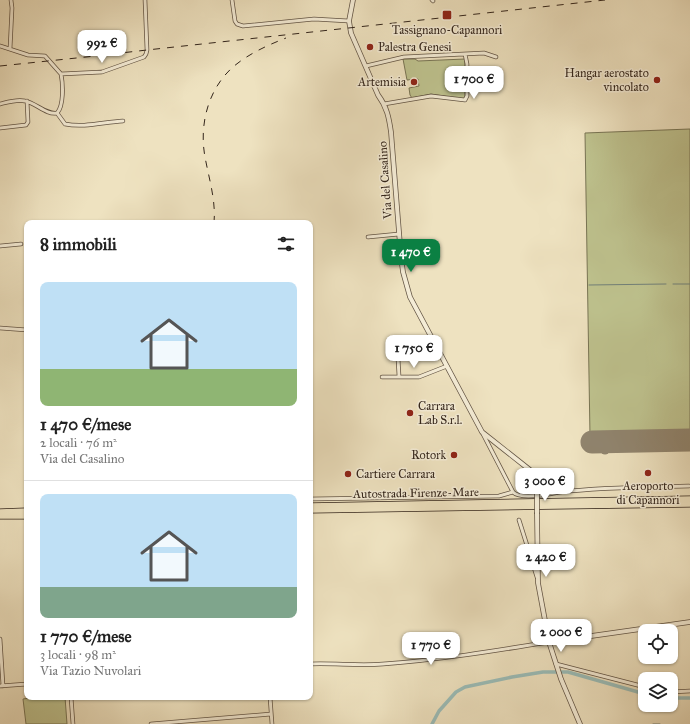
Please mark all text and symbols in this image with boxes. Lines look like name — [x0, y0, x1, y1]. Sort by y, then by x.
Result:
marker: Tassignano-Capannori — [441, 9, 453, 21]
place label: Tassignano-Capannori — [392, 23, 503, 38]
pin: 992 € — [74, 30, 130, 64]
text: 992 € — [86, 35, 118, 51]
place label: Palestra Genesi — [378, 40, 452, 54]
marker: Palestra Genesi — [365, 42, 375, 52]
pin: 1 700 € — [437, 66, 511, 100]
place label: Hangar aerostato vincolato — [565, 66, 649, 94]
text: 1 700 € — [454, 71, 494, 87]
place label: Artemisia — [357, 75, 407, 89]
marker: Hangar aerostato vincolato — [652, 75, 662, 85]
marker: Artemisia — [409, 77, 419, 87]
street label: Via del Casalino — [375, 141, 395, 220]
icon: filters — [275, 233, 297, 255]
text: 8 immobili — [40, 234, 117, 255]
pin: 1 470 € — [374, 239, 448, 273]
text: 1 470 € — [391, 244, 431, 260]
icon: home — [133, 308, 205, 380]
pin: 1 750 € — [377, 335, 451, 369]
text: 1 750 € — [394, 340, 434, 356]
place label: Carrara Lab S.r.l. — [418, 399, 462, 427]
marker: Carrara Lab S.r.l. — [405, 408, 415, 418]
text: 1 470 €/mese — [40, 414, 131, 435]
text: 2 locali · 76 m² — [40, 435, 117, 451]
place label: Rotork — [411, 448, 446, 462]
marker: Rotork — [449, 450, 459, 460]
text: Via del Casalino — [40, 451, 125, 467]
place label: Cartiere Carrara — [356, 467, 436, 481]
pin: 3 000 € — [508, 468, 582, 502]
marker: Aeroporto di Capannori — [643, 468, 653, 478]
marker: Cartiere Carrara — [343, 469, 353, 479]
text: 3 000 € — [524, 473, 566, 489]
place label: Aeroporto di Capannori — [616, 479, 680, 507]
street label: Autostrada Firenze-Mare — [352, 485, 479, 501]
icon: home — [133, 520, 205, 592]
pin: 2 420 € — [509, 544, 583, 578]
text: 2 420 € — [525, 549, 567, 565]
pin: 2 000 € — [524, 619, 598, 653]
text: 2 000 € — [540, 624, 582, 640]
map controls — [638, 624, 678, 712]
button: locate — [638, 624, 678, 664]
text: 1 770 €/mese — [40, 626, 132, 647]
pin: 1 770 € — [394, 632, 468, 666]
text: 1 770 € — [411, 637, 451, 653]
text: 3 locali · 98 m² — [40, 647, 116, 663]
text: Via Tazio Nuvolari — [40, 663, 141, 679]
button: layers — [638, 672, 678, 712]

